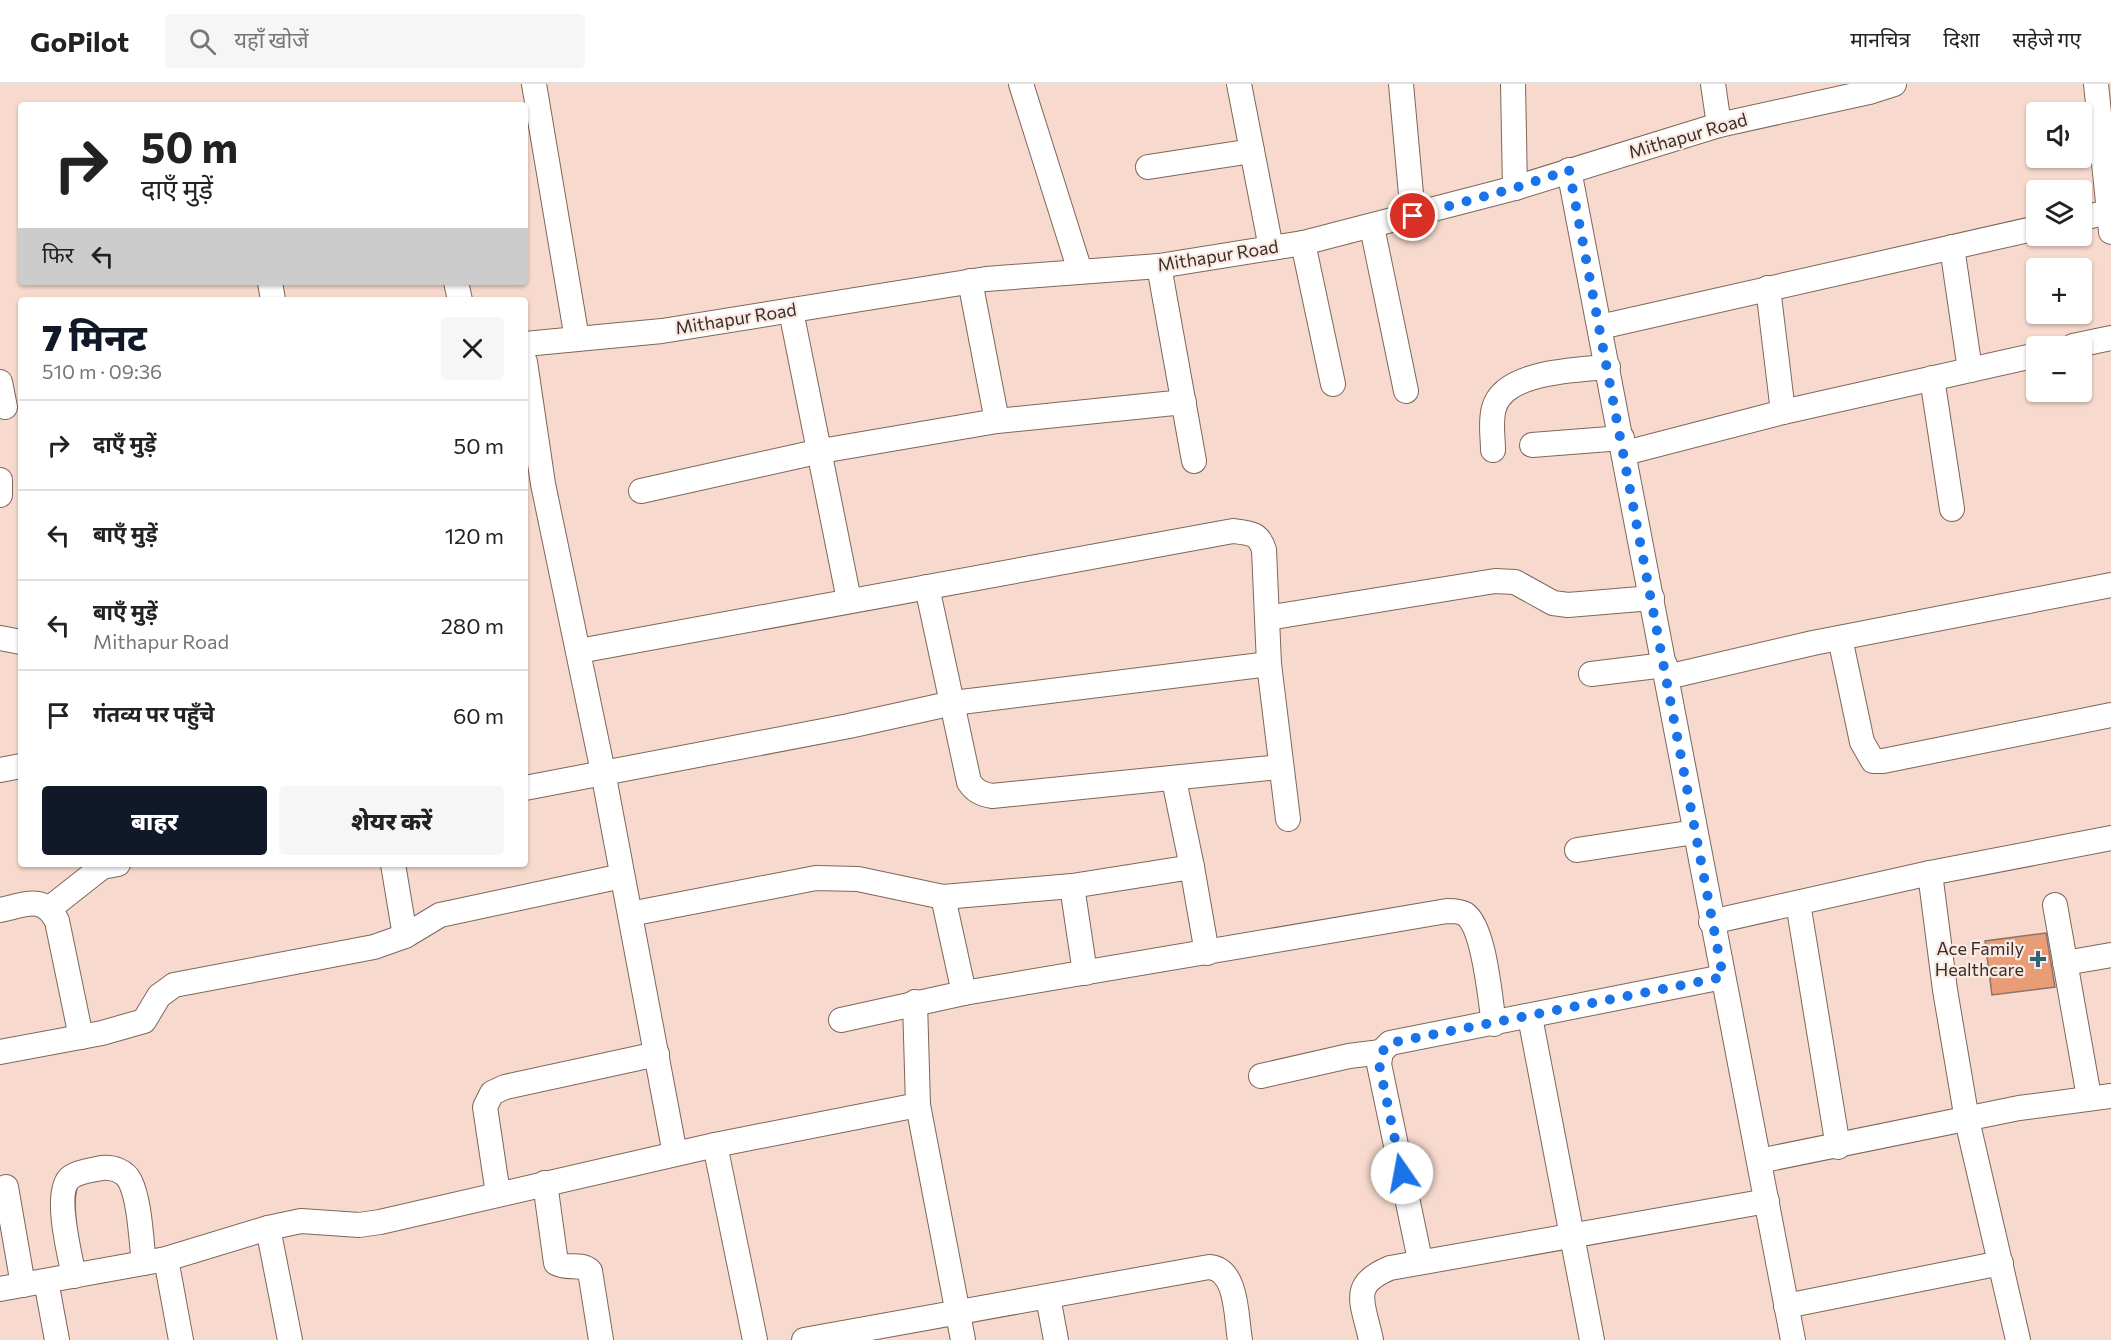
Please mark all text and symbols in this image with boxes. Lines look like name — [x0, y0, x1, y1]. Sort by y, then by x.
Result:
search box — [165, 14, 585, 68]
text: GoPilot — [30, 24, 129, 58]
icon: search — [186, 25, 219, 58]
text: यहाँ खोजें — [234, 26, 309, 53]
text: मानचित्र — [1850, 26, 1910, 51]
text: दिशा — [1943, 26, 1980, 51]
text: सहेजे गए — [2013, 26, 2081, 51]
map controls — [2026, 102, 2092, 402]
button: sound — [2026, 102, 2092, 168]
street label: Mithapur Road — [1626, 108, 1750, 162]
text: 50 m — [141, 120, 238, 172]
icon: right — [42, 126, 120, 204]
text: दाएँ मुड़ें — [141, 172, 213, 205]
button: layers — [2026, 180, 2092, 246]
pin — [1387, 190, 1438, 241]
icon: arrive — [1396, 199, 1429, 232]
street label: Mithapur Road — [1156, 235, 1280, 275]
icon: left — [86, 240, 119, 273]
text: फिर — [42, 241, 74, 268]
button: + — [2026, 258, 2092, 324]
street label: Mithapur Road — [674, 298, 798, 338]
text: 7 मिनट — [42, 314, 147, 358]
button: close — [441, 317, 504, 380]
button: − — [2026, 336, 2092, 402]
text: 510 m · 09:36 — [42, 359, 162, 383]
icon: right — [42, 429, 75, 462]
text: दाएँ मुड़ें — [93, 430, 156, 457]
text: 50 m — [454, 432, 504, 459]
icon: left — [42, 519, 75, 552]
text: बाएँ मुड़ें — [93, 520, 158, 547]
text: 120 m — [445, 522, 504, 549]
text: बाएँ मुड़ें — [93, 598, 158, 625]
icon: left — [42, 609, 75, 642]
text: 280 m — [441, 612, 504, 639]
text: Mithapur Road — [93, 629, 229, 653]
icon: arrive — [42, 699, 75, 732]
text: गंतव्य पर पहुँचे — [93, 700, 215, 727]
text: 60 m — [453, 702, 504, 729]
button: बाहर — [42, 786, 267, 855]
button: शेयर करें — [279, 786, 504, 855]
place label: Ace Family Healthcare — [1935, 937, 2024, 980]
marker: Ace Family Healthcare — [2029, 950, 2047, 968]
position arrow — [1370, 1141, 1434, 1205]

